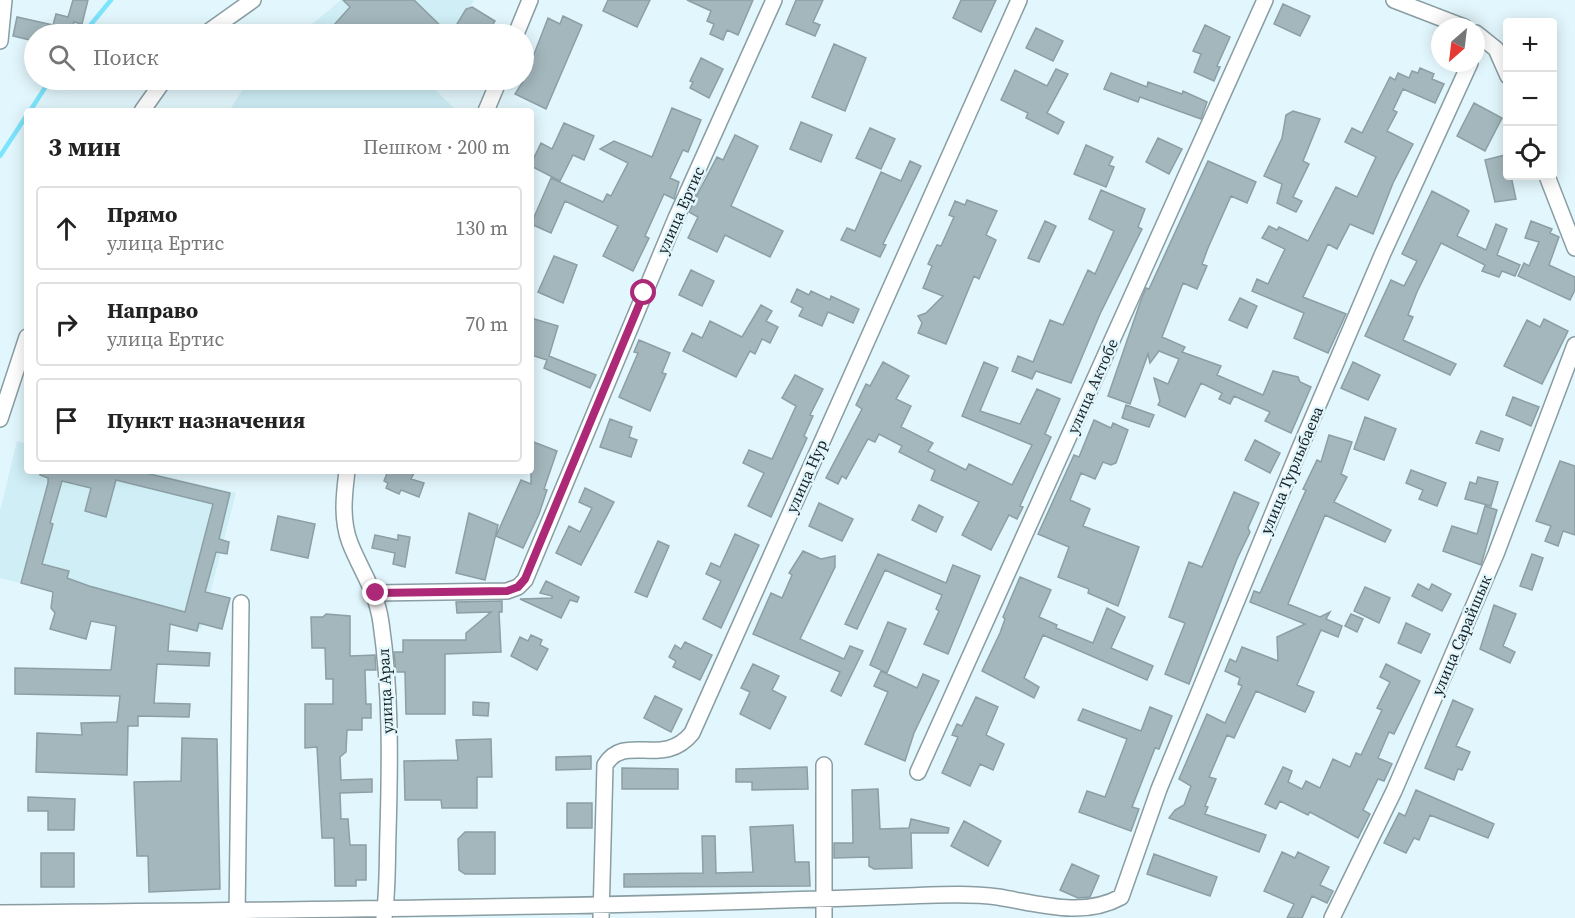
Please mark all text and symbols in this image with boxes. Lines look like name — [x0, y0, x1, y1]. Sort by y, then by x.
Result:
north arrow — [1431, 18, 1485, 72]
map controls — [1503, 18, 1557, 180]
button: + — [1503, 18, 1557, 72]
search box — [24, 24, 534, 90]
icon: search — [45, 41, 78, 74]
text: Поиск — [93, 42, 159, 72]
button: − — [1503, 72, 1557, 126]
button: locate — [1503, 126, 1557, 180]
text: 3 мин — [48, 129, 121, 165]
text: Пешком · 200 m — [363, 133, 510, 161]
street label: улица Ертис — [651, 162, 709, 257]
text: Прямо — [107, 199, 177, 229]
icon: ahead — [50, 212, 83, 245]
text: 130 m — [455, 214, 508, 242]
text: улица Ертис — [107, 229, 224, 257]
route start — [630, 279, 656, 305]
text: Направо — [107, 295, 198, 325]
icon: right — [50, 308, 83, 341]
text: 70 m — [465, 310, 508, 338]
text: улица Ертис — [107, 325, 224, 353]
street label: улица Актобе — [1061, 335, 1123, 437]
street label: улица Турлыбаева — [1254, 402, 1328, 537]
icon: arrive — [50, 404, 83, 437]
text: Пункт назначения — [107, 405, 305, 435]
street label: улица Нур — [780, 436, 832, 516]
street label: улица Сарайшык — [1426, 571, 1496, 699]
route end — [362, 579, 388, 605]
street label: улица Арал — [372, 648, 398, 734]

